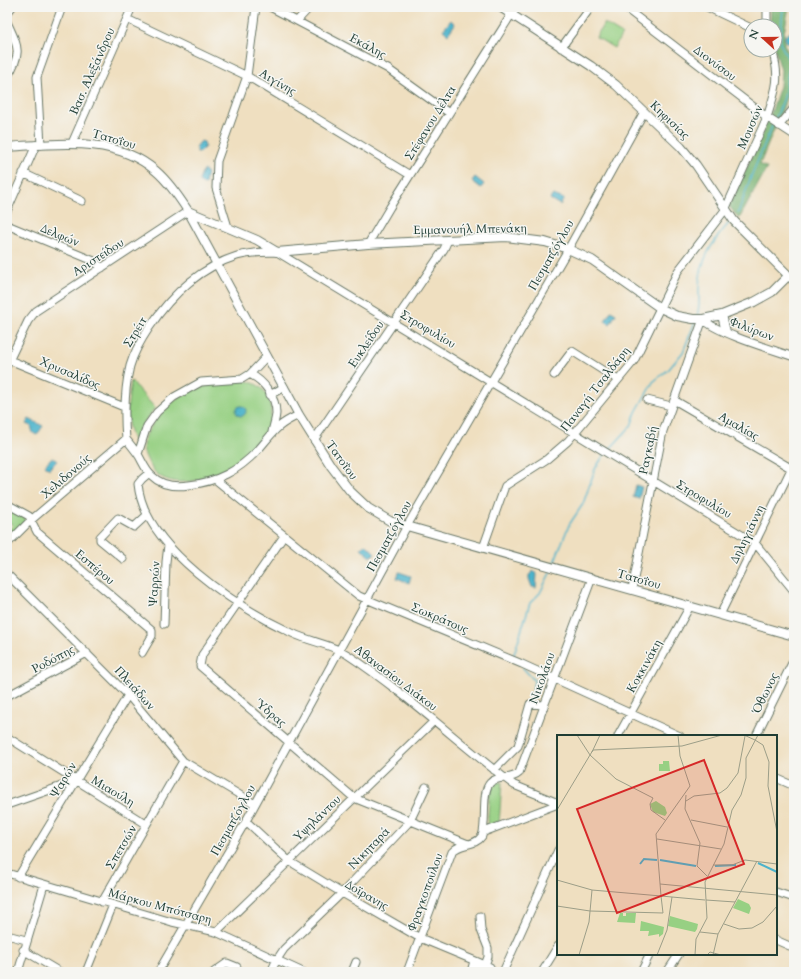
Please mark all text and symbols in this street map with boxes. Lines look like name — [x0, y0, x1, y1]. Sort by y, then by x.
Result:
north arrow — [743, 18, 783, 58]
street label: Βασ. Αλεξάνδρου — [66, 25, 118, 117]
text: N — [745, 27, 763, 42]
street label: Εκάλης — [347, 30, 389, 62]
street label: Διονύσου — [690, 42, 740, 84]
street label: Αιγίνης — [256, 65, 299, 100]
street label: Στέφανου Δέλτα — [401, 82, 461, 164]
street label: Κηφισίας — [646, 97, 693, 144]
street label: Μουσών — [734, 102, 766, 152]
street label: Τατοΐου — [90, 125, 138, 153]
street label: Πεσματζόγλου — [524, 217, 579, 294]
street label: Δελφών — [38, 220, 82, 251]
street label: Εμμανουήλ Μπενάκη — [413, 220, 527, 238]
street label: Αριστείδου — [69, 234, 127, 280]
street label: Στροφυλίου — [397, 306, 459, 353]
street label: Φιλύρων — [728, 313, 776, 345]
street label: Στρέιτ — [120, 314, 150, 350]
street label: Ευκλείδου — [344, 317, 388, 371]
street label: Παναγή Τσαλδάρη — [557, 343, 634, 435]
street label: Χρυσαλίδος — [37, 353, 103, 393]
street label: Αμαλίας — [716, 408, 762, 444]
street label: Ραγκαβή — [635, 424, 662, 476]
street label: Τατοΐου — [322, 437, 362, 483]
street label: Χελιδονούς — [38, 450, 94, 502]
street label: Στροφυλίου — [673, 476, 735, 523]
street label: Πεσματζόγλου — [363, 498, 416, 575]
street label: Δηληγιάννη — [726, 502, 769, 566]
street label: Εσπέρου — [72, 546, 118, 588]
street label: Ψαρρών — [145, 561, 163, 607]
street label: Τατοΐου — [615, 565, 663, 593]
street label: Σωκράτους — [409, 599, 471, 637]
street label: Κοκκινάκη — [623, 636, 665, 696]
street label: Ροδόπης — [29, 641, 77, 677]
street label: Αθανασίου Διάκου — [351, 641, 441, 715]
street label: Νικολάου — [525, 650, 559, 706]
street label: Πλειάδων — [111, 663, 159, 713]
street label: Όθωνος — [748, 670, 782, 717]
street label: Ύδρας — [251, 695, 290, 731]
inset map — [557, 735, 777, 955]
street label: Ψαρών — [46, 759, 80, 801]
street label: Μιαούλη — [88, 772, 138, 810]
street label: Πεσματζόγλου — [207, 782, 260, 859]
street label: Υψηλάντου — [290, 791, 344, 845]
street label: Σπετσών — [102, 822, 140, 872]
street label: Νικηταρά — [345, 823, 393, 873]
street label: Φραγκοπούλου — [403, 851, 447, 934]
street label: Δοϊρανης — [342, 876, 392, 914]
street label: Μάρκου Μπότσαρη — [107, 885, 213, 927]

